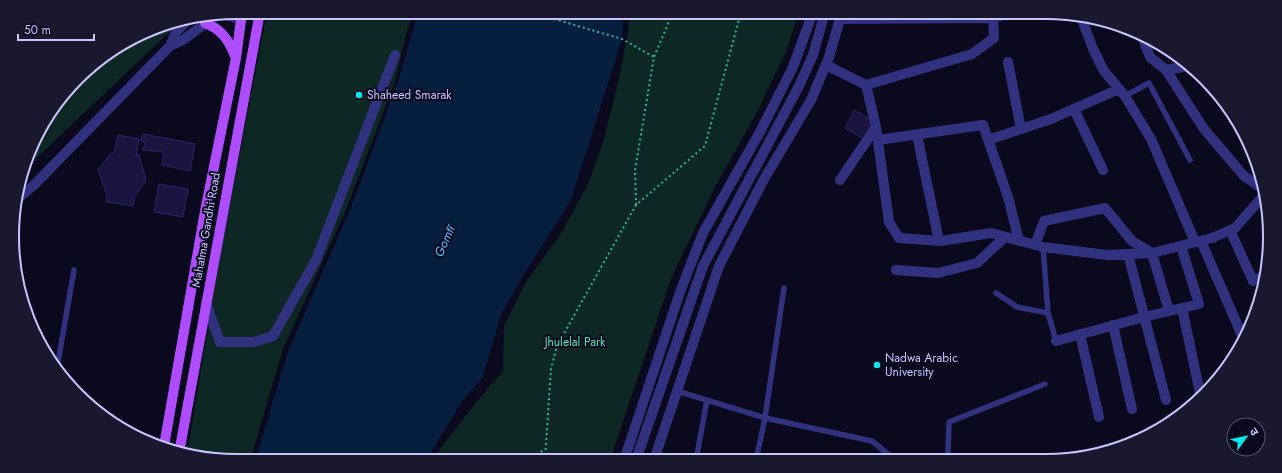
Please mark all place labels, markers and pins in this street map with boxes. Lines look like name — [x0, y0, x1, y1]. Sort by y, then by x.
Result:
place label: Shaheed Smarak — [367, 86, 452, 104]
marker: Shaheed Smarak — [354, 90, 364, 100]
place label: Nadwa Arabic University — [885, 349, 958, 381]
marker: Nadwa Arabic University — [872, 360, 882, 370]

